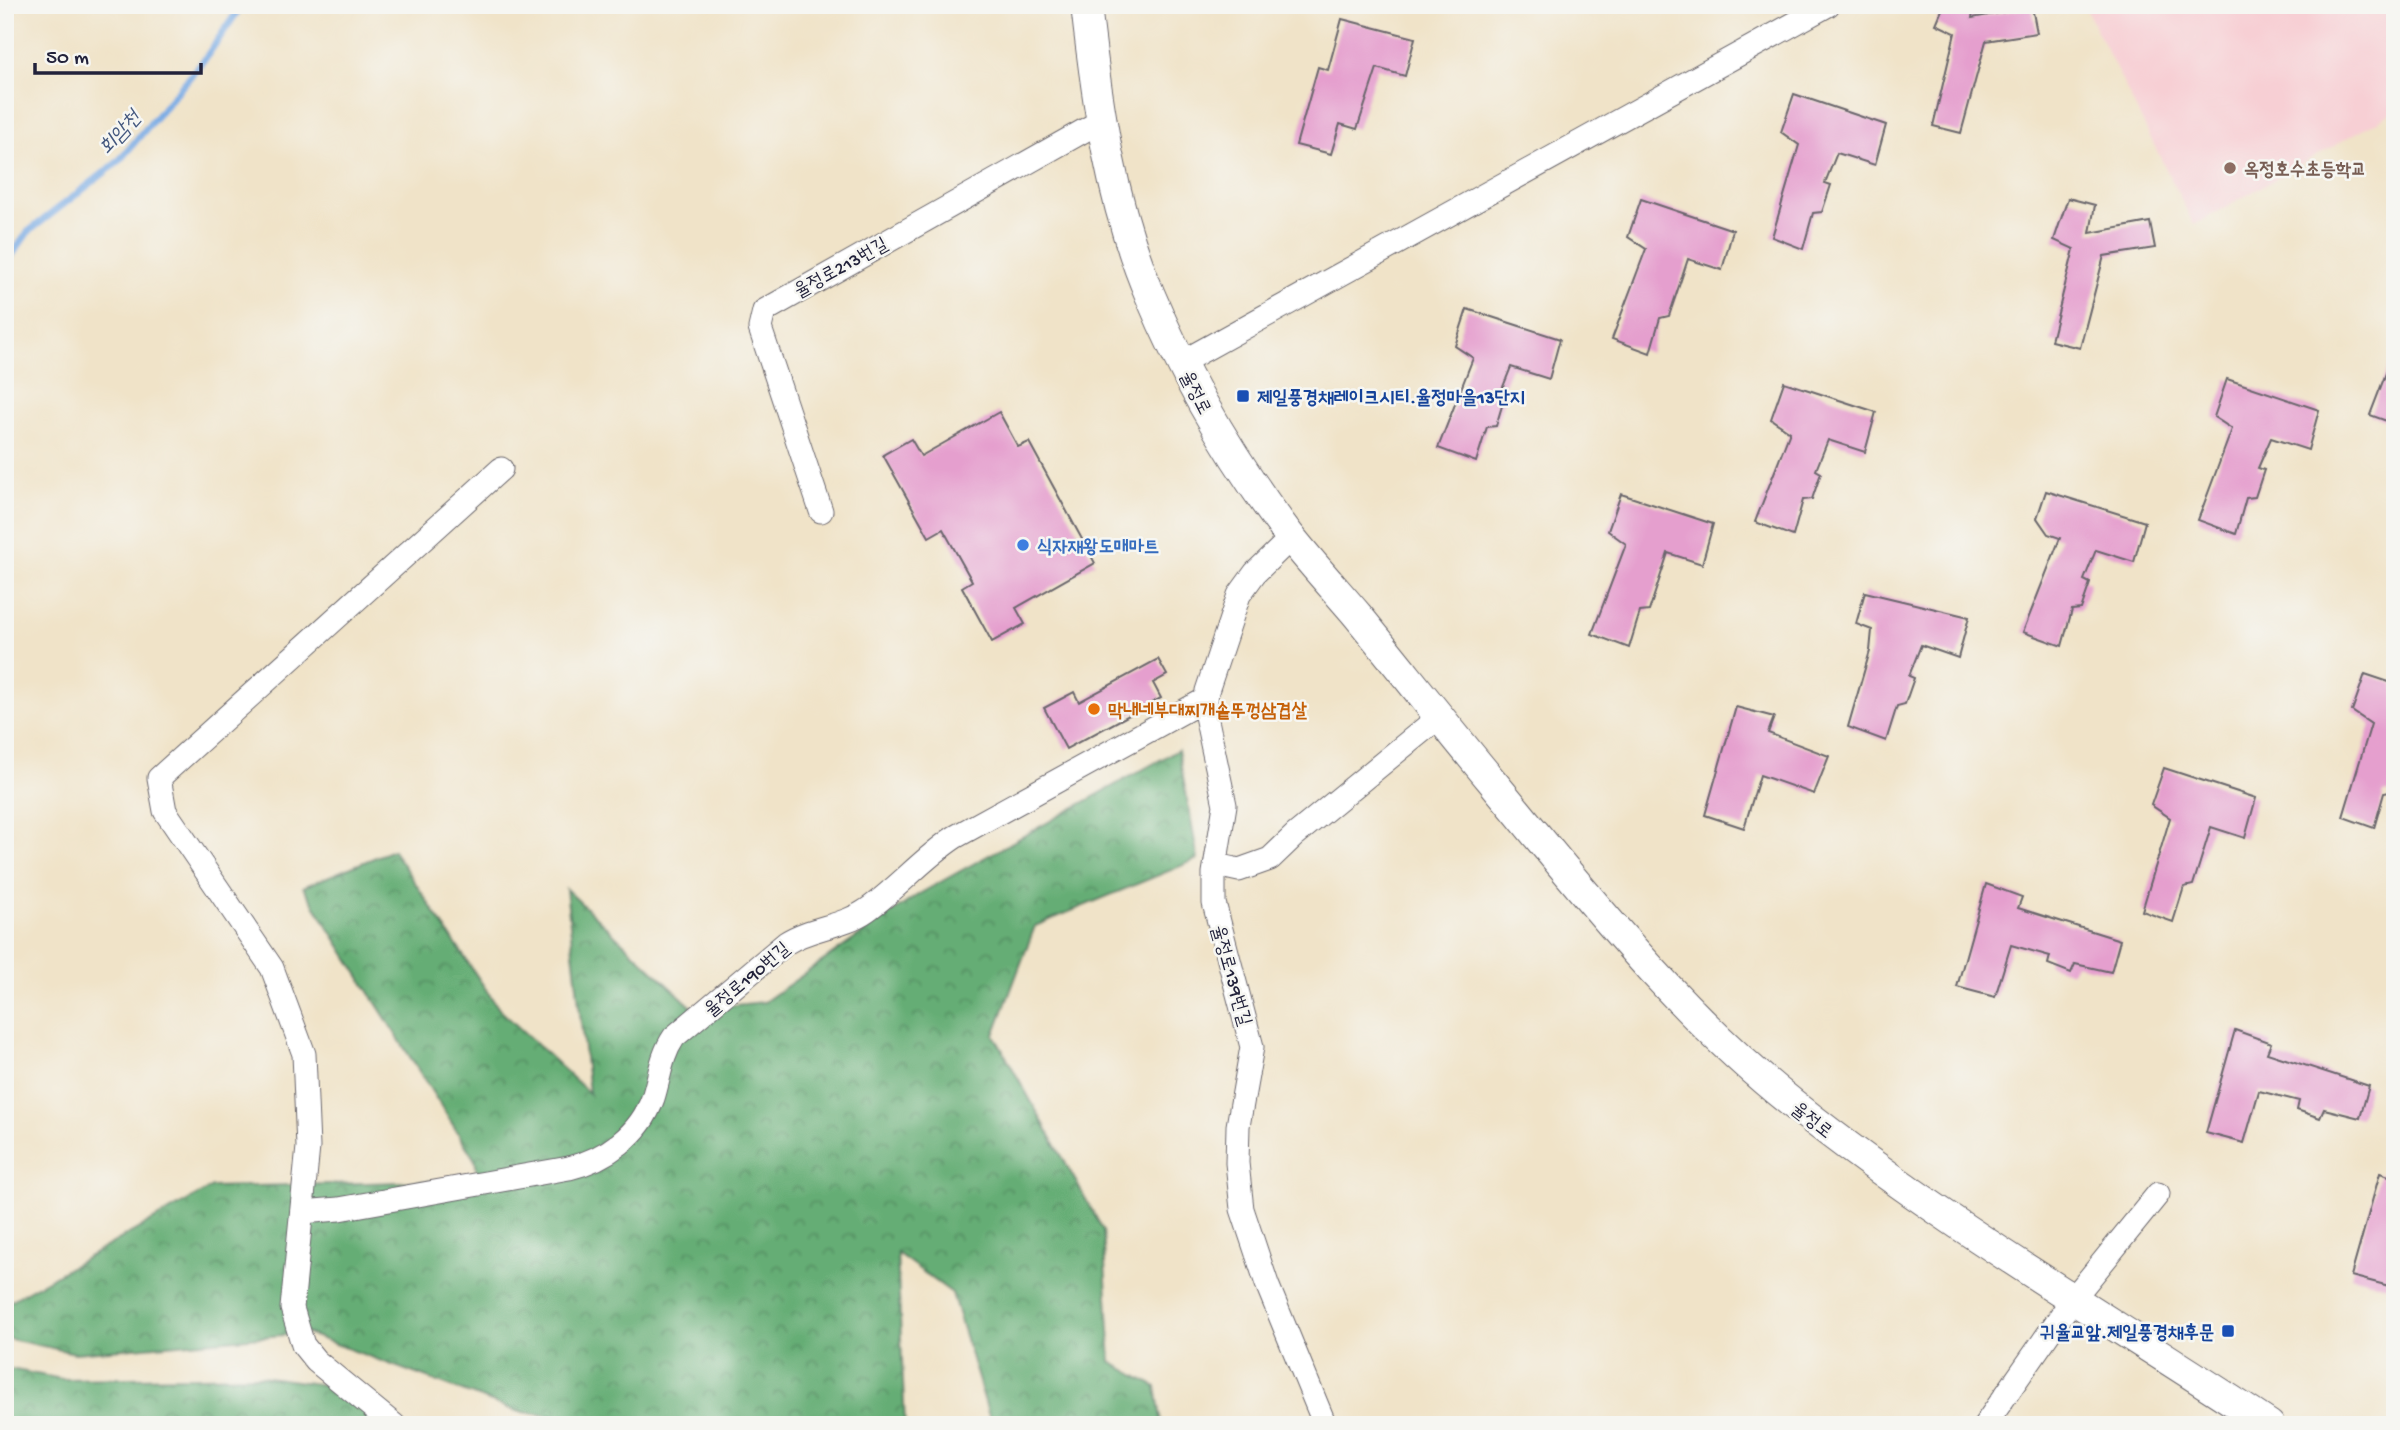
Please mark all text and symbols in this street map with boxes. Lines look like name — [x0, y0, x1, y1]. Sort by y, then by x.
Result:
scale bar — [35, 32, 201, 76]
text: 50 m — [46, 47, 89, 72]
water label: 회암천 — [95, 106, 149, 162]
marker: 옥정호수초등학교 — [2222, 160, 2238, 176]
place label: 옥정호수초등학교 — [2244, 160, 2366, 183]
street label: 율정로213번길 — [791, 234, 892, 304]
street label: 율정로 — [1173, 368, 1215, 419]
marker: 제일풍경채레이크시티.율정마을13단지 — [1235, 388, 1251, 404]
place label: 제일풍경채레이크시티.율정마을13단지 — [1257, 388, 1525, 411]
marker: 식자재왕도매마트 — [1015, 537, 1031, 553]
place label: 식자재왕도매마트 — [1037, 537, 1159, 560]
marker: 막내네부대찌개솥뚜껑삼겹살 — [1086, 701, 1102, 717]
place label: 막내네부대찌개솥뚜껑삼겹살 — [1108, 701, 1307, 724]
street label: 율정로139번길 — [1204, 923, 1255, 1029]
street label: 율정로190번길 — [701, 938, 796, 1023]
street label: 율정로 — [1786, 1099, 1836, 1145]
place label: 귀율교앞.제일풍경채후문 — [2040, 1322, 2214, 1346]
marker: 귀율교앞.제일풍경채후문 — [2220, 1323, 2236, 1339]

